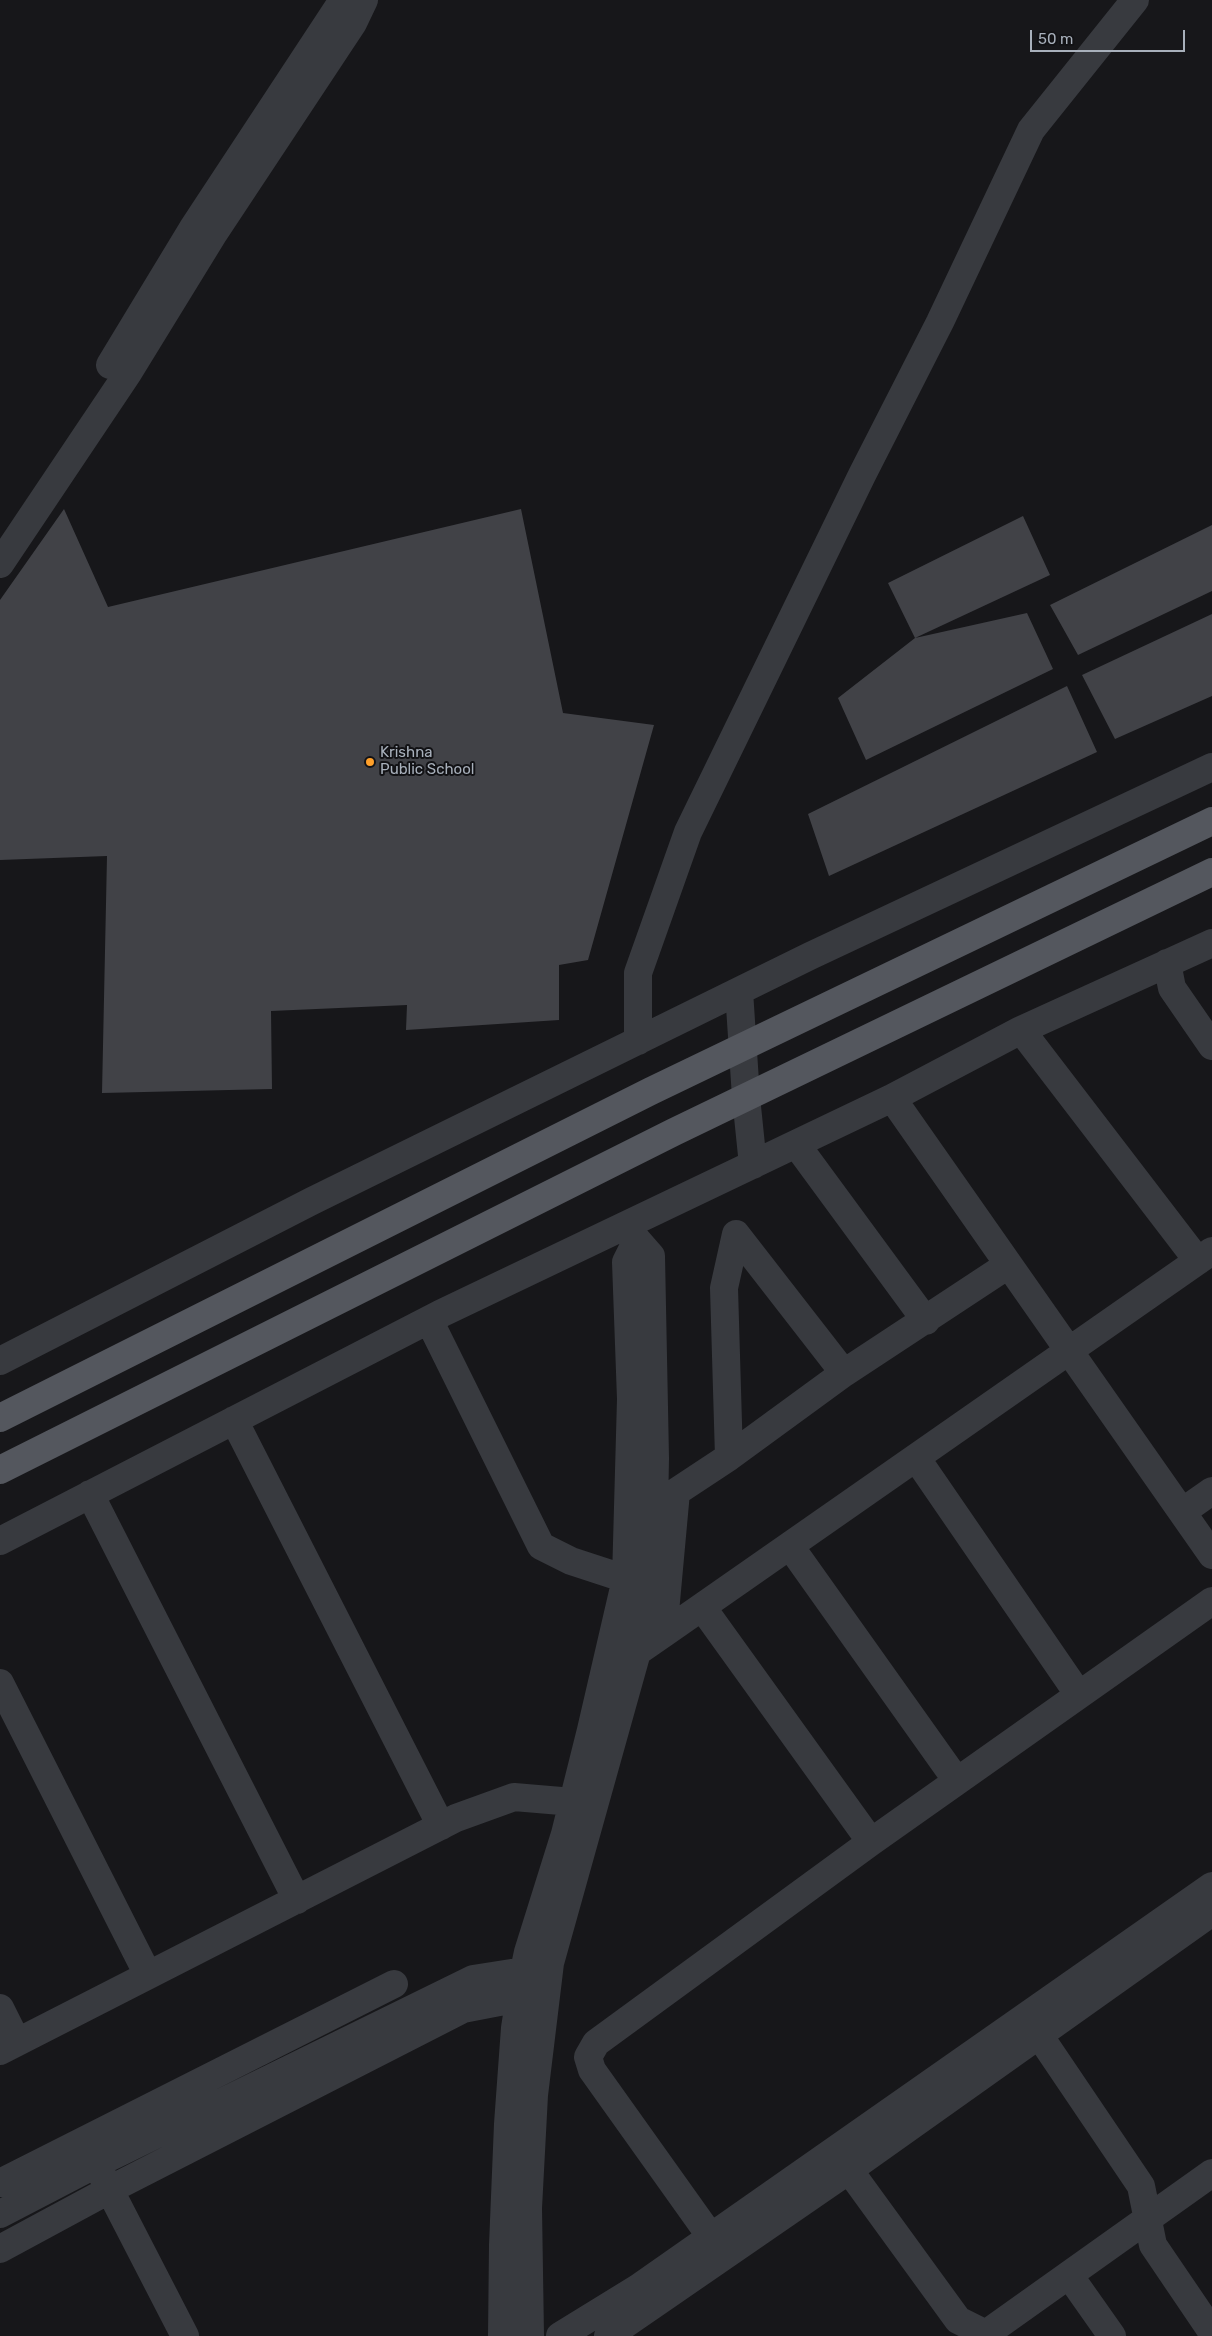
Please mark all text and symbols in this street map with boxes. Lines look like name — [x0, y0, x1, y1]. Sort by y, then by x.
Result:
scale bar — [1032, 20, 1187, 52]
text: 50 m — [1038, 30, 1073, 48]
place label: Krishna Public School — [380, 744, 474, 779]
marker: Krishna Public School — [364, 756, 376, 768]

